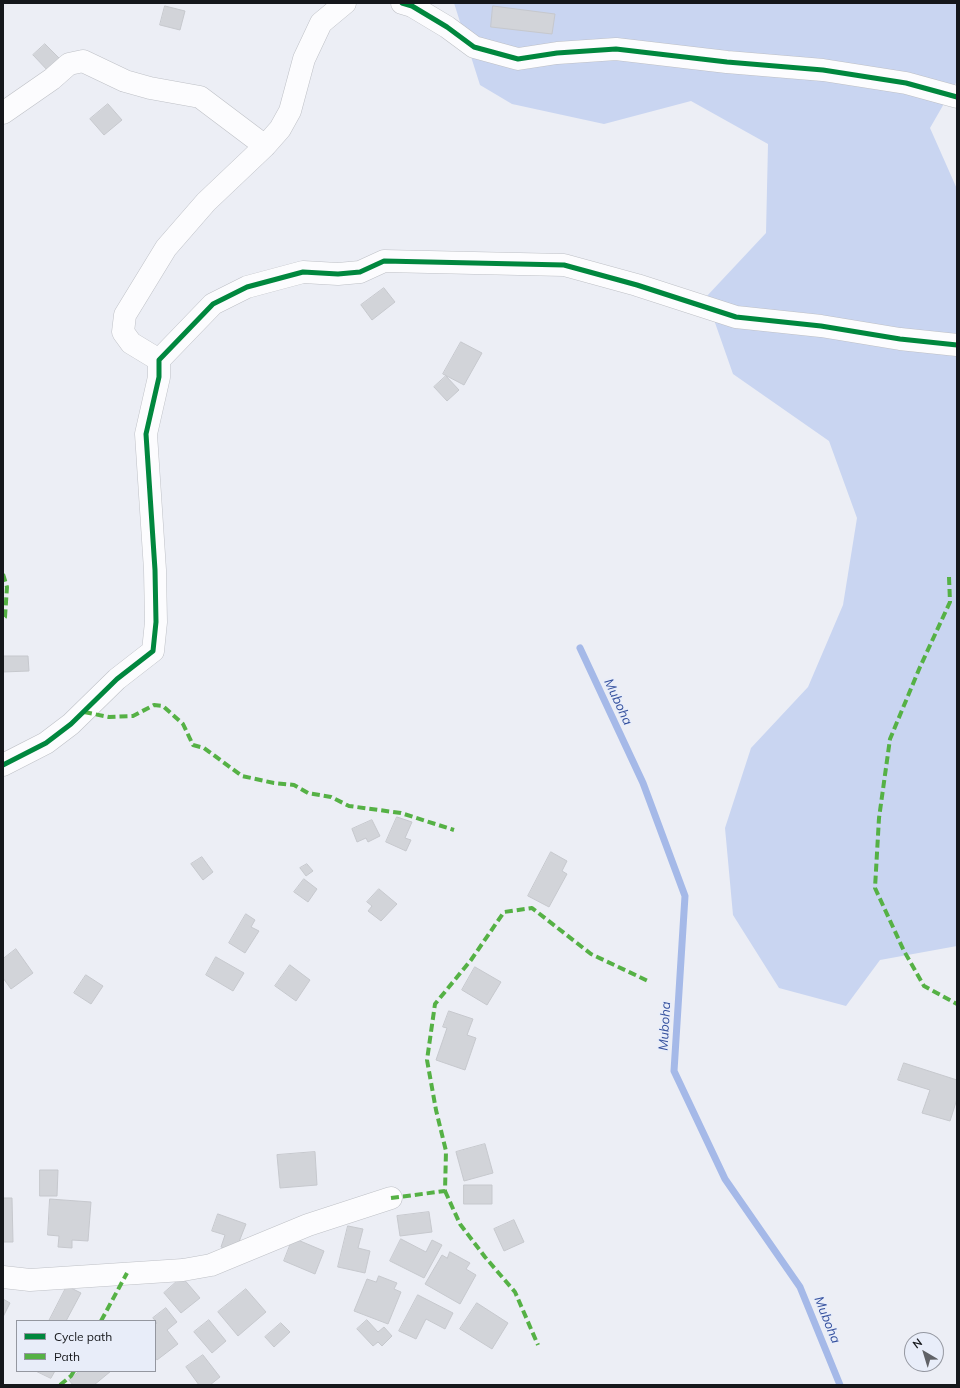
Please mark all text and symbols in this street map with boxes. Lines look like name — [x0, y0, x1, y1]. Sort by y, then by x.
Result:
water label: Muboha — [601, 676, 635, 728]
water label: Muboha — [656, 1001, 674, 1051]
water label: Muboha — [811, 1294, 843, 1346]
legend — [16, 1320, 156, 1372]
text: Cycle path — [54, 1329, 112, 1344]
north arrow — [904, 1332, 944, 1372]
text: N — [910, 1335, 925, 1351]
text: Path — [54, 1349, 80, 1364]

